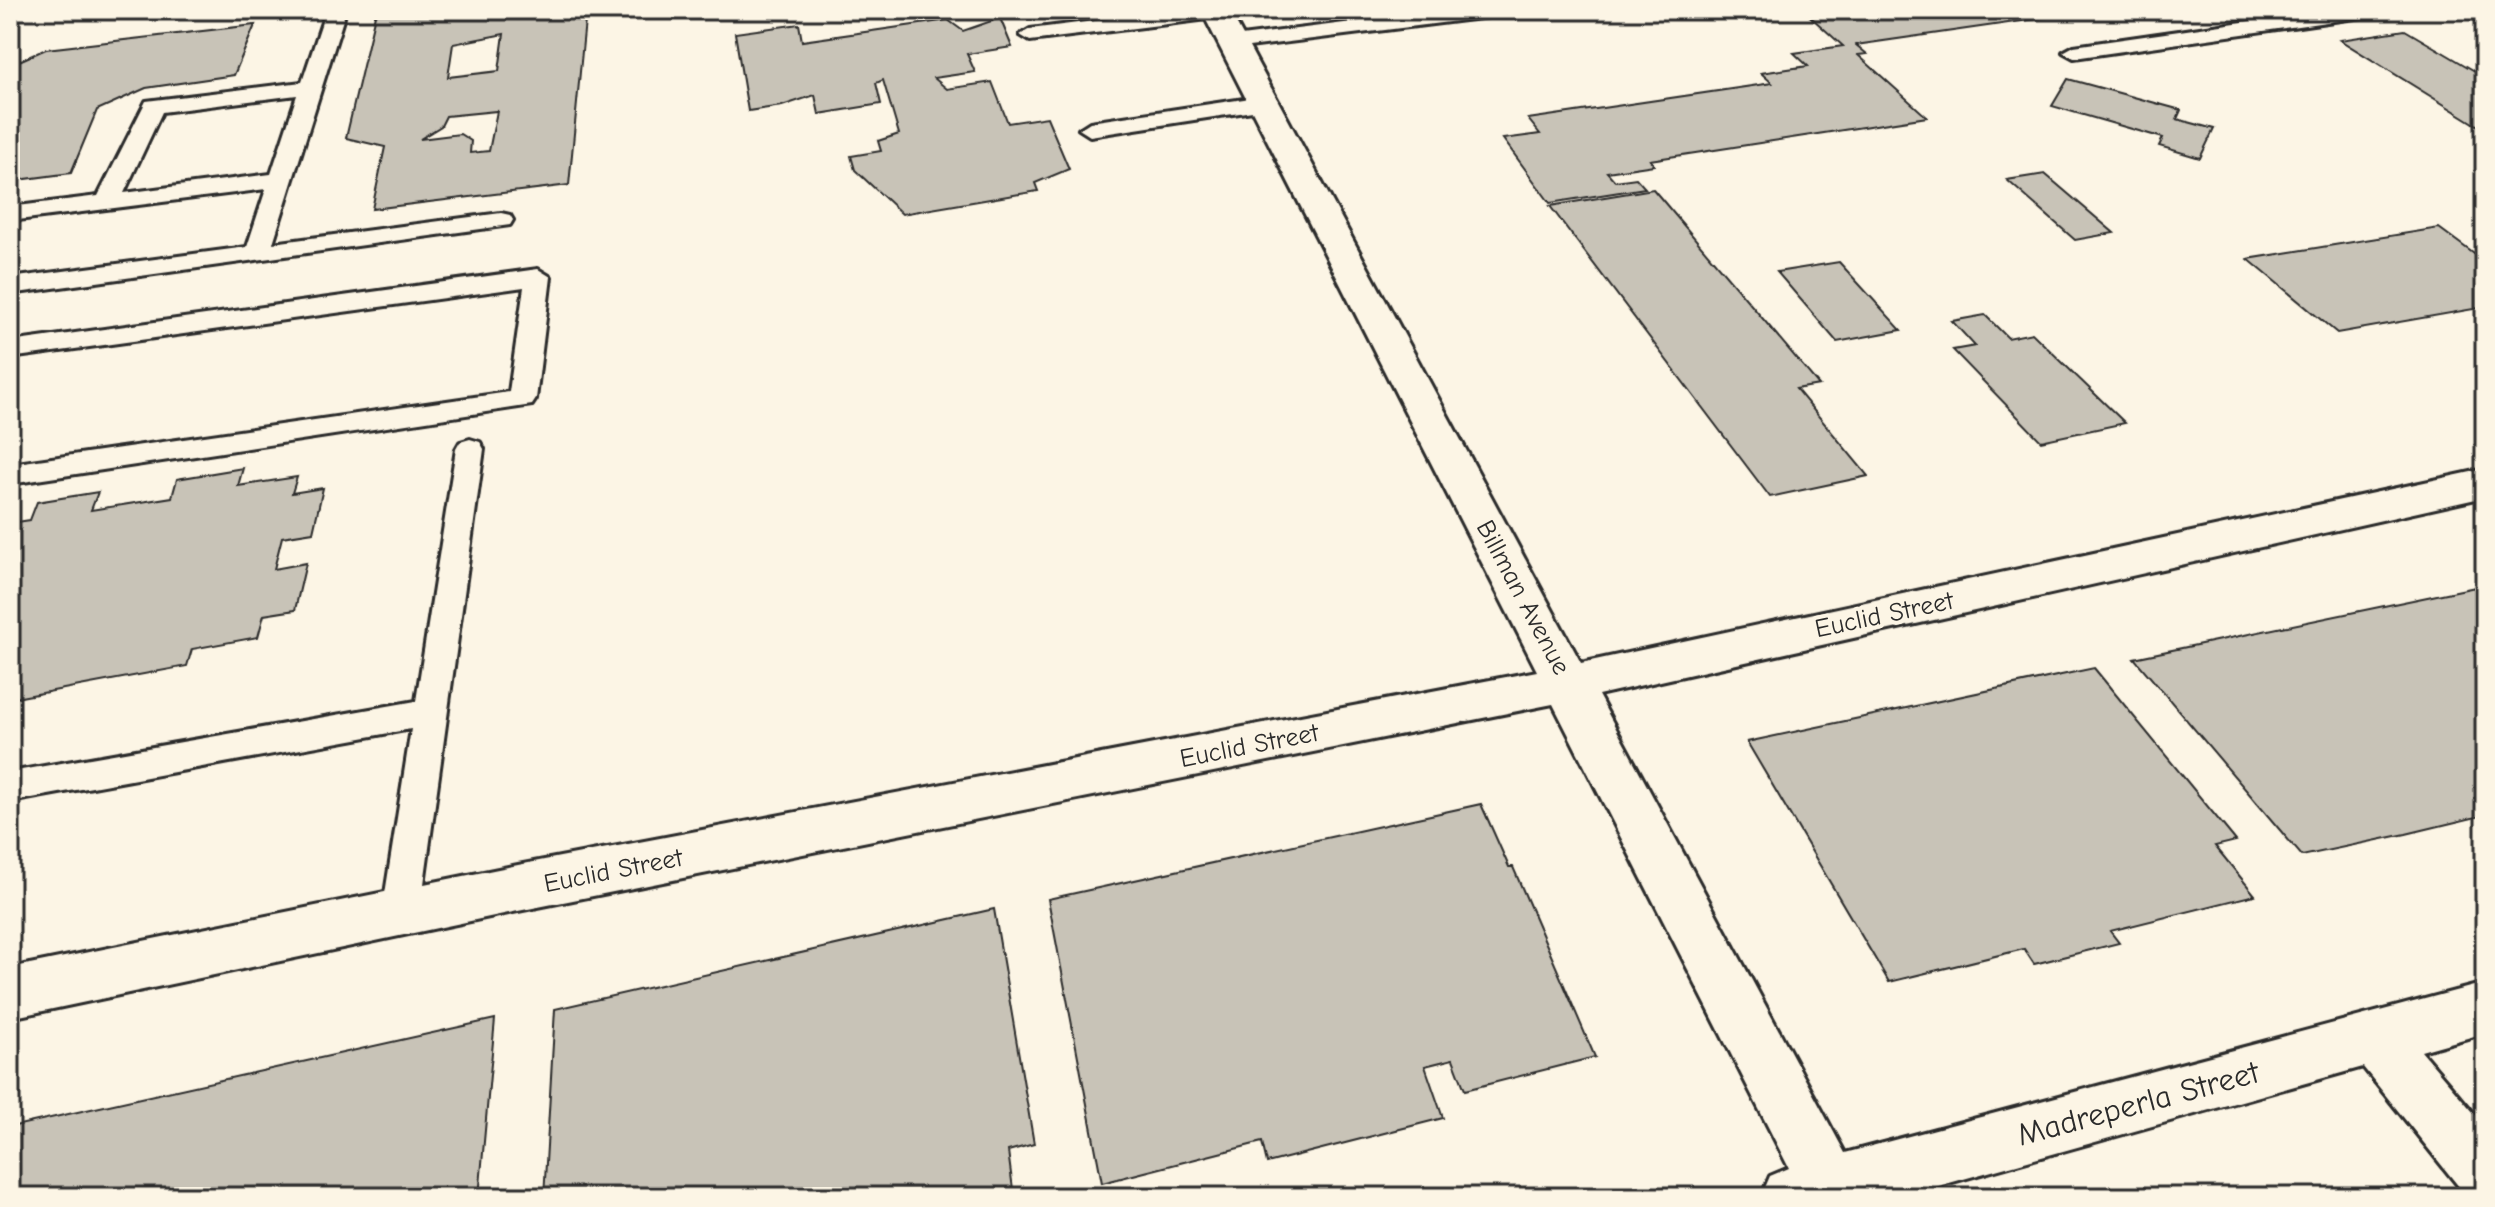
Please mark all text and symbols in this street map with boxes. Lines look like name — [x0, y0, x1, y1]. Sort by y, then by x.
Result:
street label: Billman Avenue — [1470, 515, 1576, 680]
street label: Euclid Street — [1812, 585, 1958, 644]
street label: Euclid Street — [1177, 718, 1323, 774]
street label: Euclid Street — [541, 843, 687, 899]
street label: Madreperla Street — [2013, 1053, 2264, 1154]

